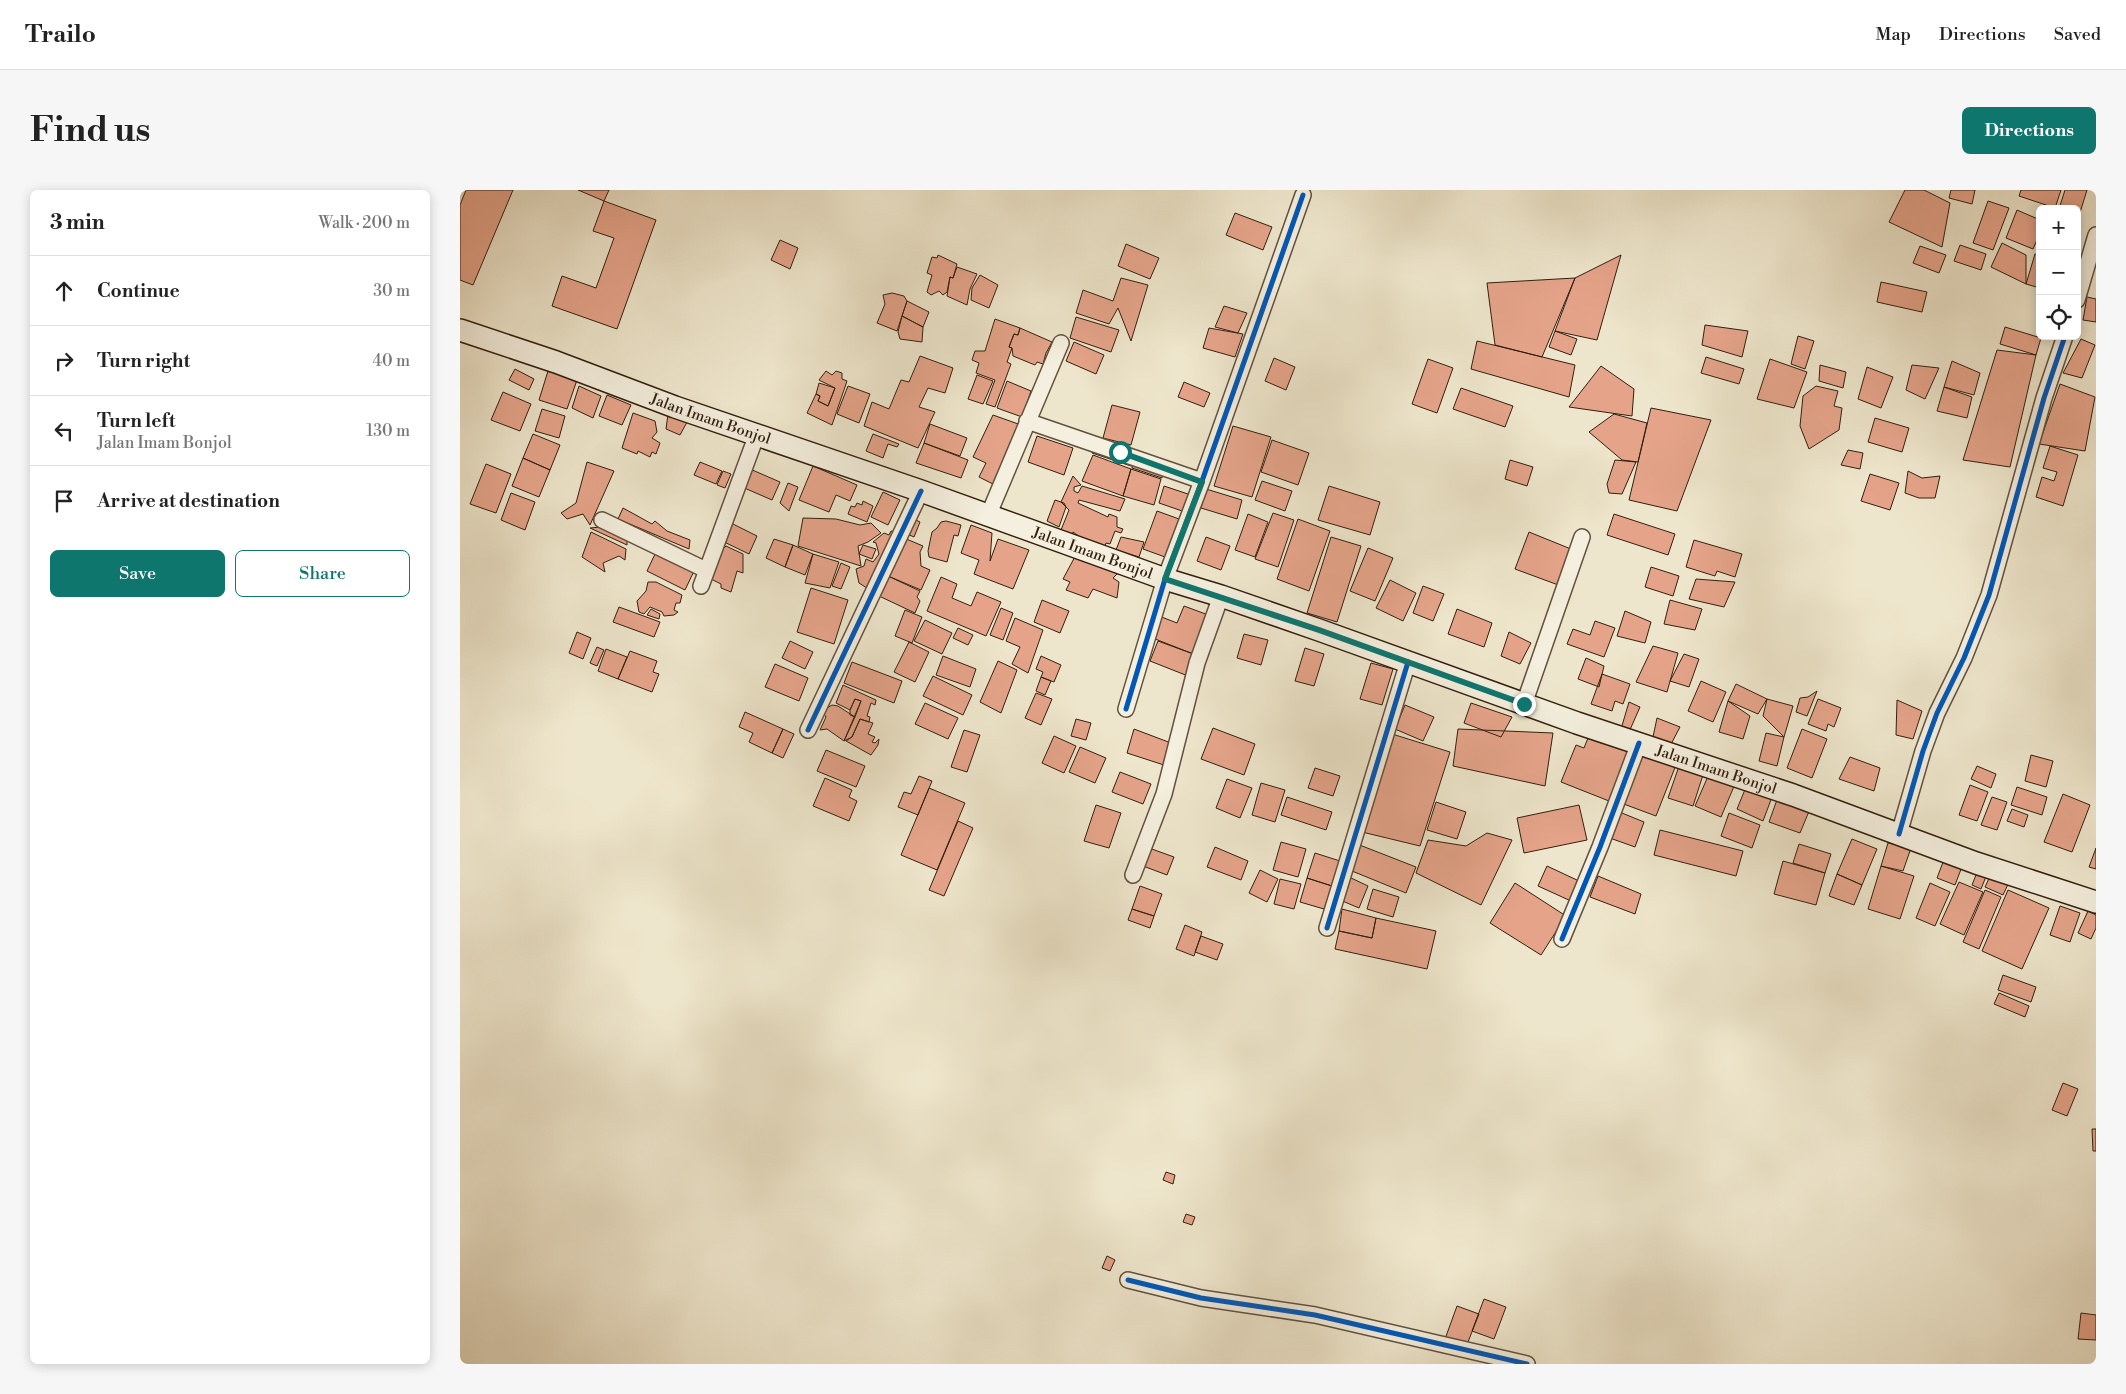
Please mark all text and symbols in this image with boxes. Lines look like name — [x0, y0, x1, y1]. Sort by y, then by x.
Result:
text: Trailo — [25, 20, 96, 50]
text: Map — [1875, 23, 1911, 46]
text: Directions — [1939, 23, 2026, 46]
text: Saved — [2054, 23, 2101, 46]
button: Directions — [1962, 107, 2096, 154]
text: Find us — [30, 109, 150, 152]
map controls — [2036, 205, 2081, 340]
button: + — [2036, 205, 2081, 250]
text: 3 min — [50, 210, 105, 236]
text: Walk · 200 m — [318, 213, 410, 233]
button: − — [2036, 250, 2081, 295]
icon: ahead — [50, 277, 78, 305]
text: Continue — [97, 279, 180, 303]
text: 30 m — [373, 281, 410, 301]
button: locate — [2036, 295, 2081, 340]
icon: right — [50, 347, 78, 375]
text: Turn right — [97, 349, 190, 373]
text: 40 m — [373, 351, 410, 371]
street label: Jalan Imam Bonjol — [647, 389, 774, 449]
text: Turn left — [97, 409, 176, 433]
icon: left — [50, 417, 78, 445]
text: 130 m — [366, 421, 410, 441]
text: Jalan Imam Bonjol — [97, 433, 232, 453]
route start — [1109, 441, 1132, 464]
icon: arrive — [50, 487, 78, 515]
text: Arrive at destination — [97, 489, 280, 513]
street label: Jalan Imam Bonjol — [1029, 523, 1156, 584]
button: Save — [50, 550, 225, 597]
button: Share — [235, 550, 410, 597]
route end — [1513, 693, 1536, 716]
street label: Jalan Imam Bonjol — [1652, 741, 1780, 799]

